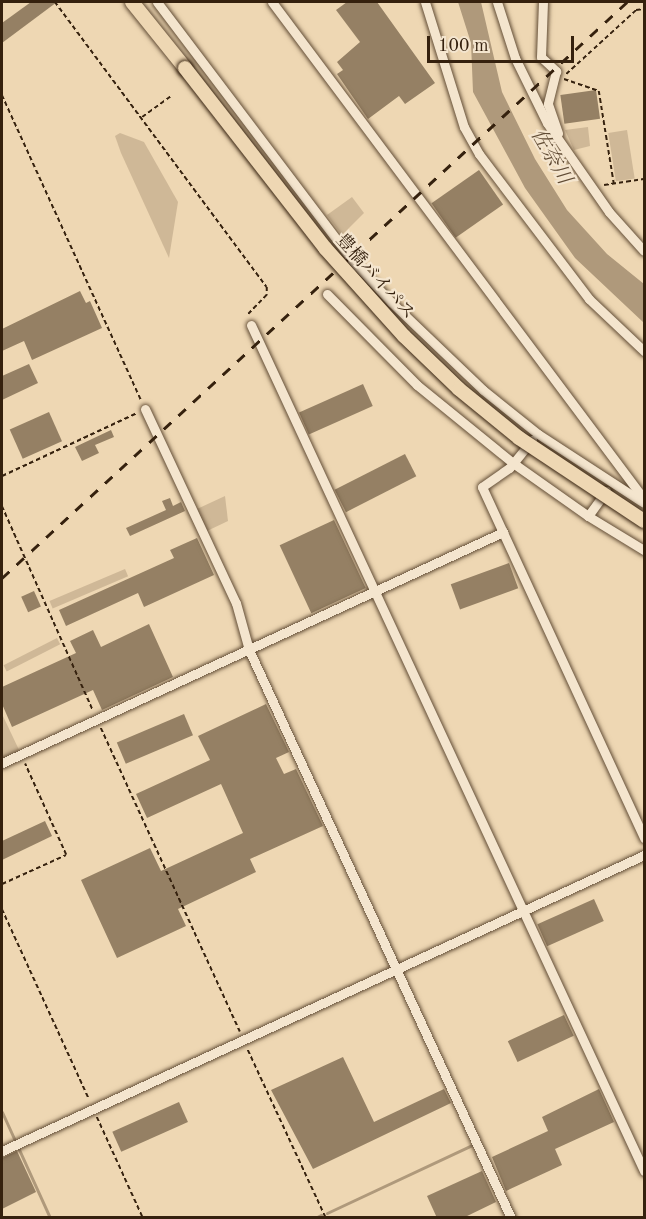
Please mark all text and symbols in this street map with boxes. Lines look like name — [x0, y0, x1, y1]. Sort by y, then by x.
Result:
scale bar — [430, 24, 577, 62]
text: 100 m — [438, 37, 489, 55]
water label: 佐奈川 — [525, 125, 575, 189]
street label: 豊橋バイパス — [331, 230, 419, 324]

